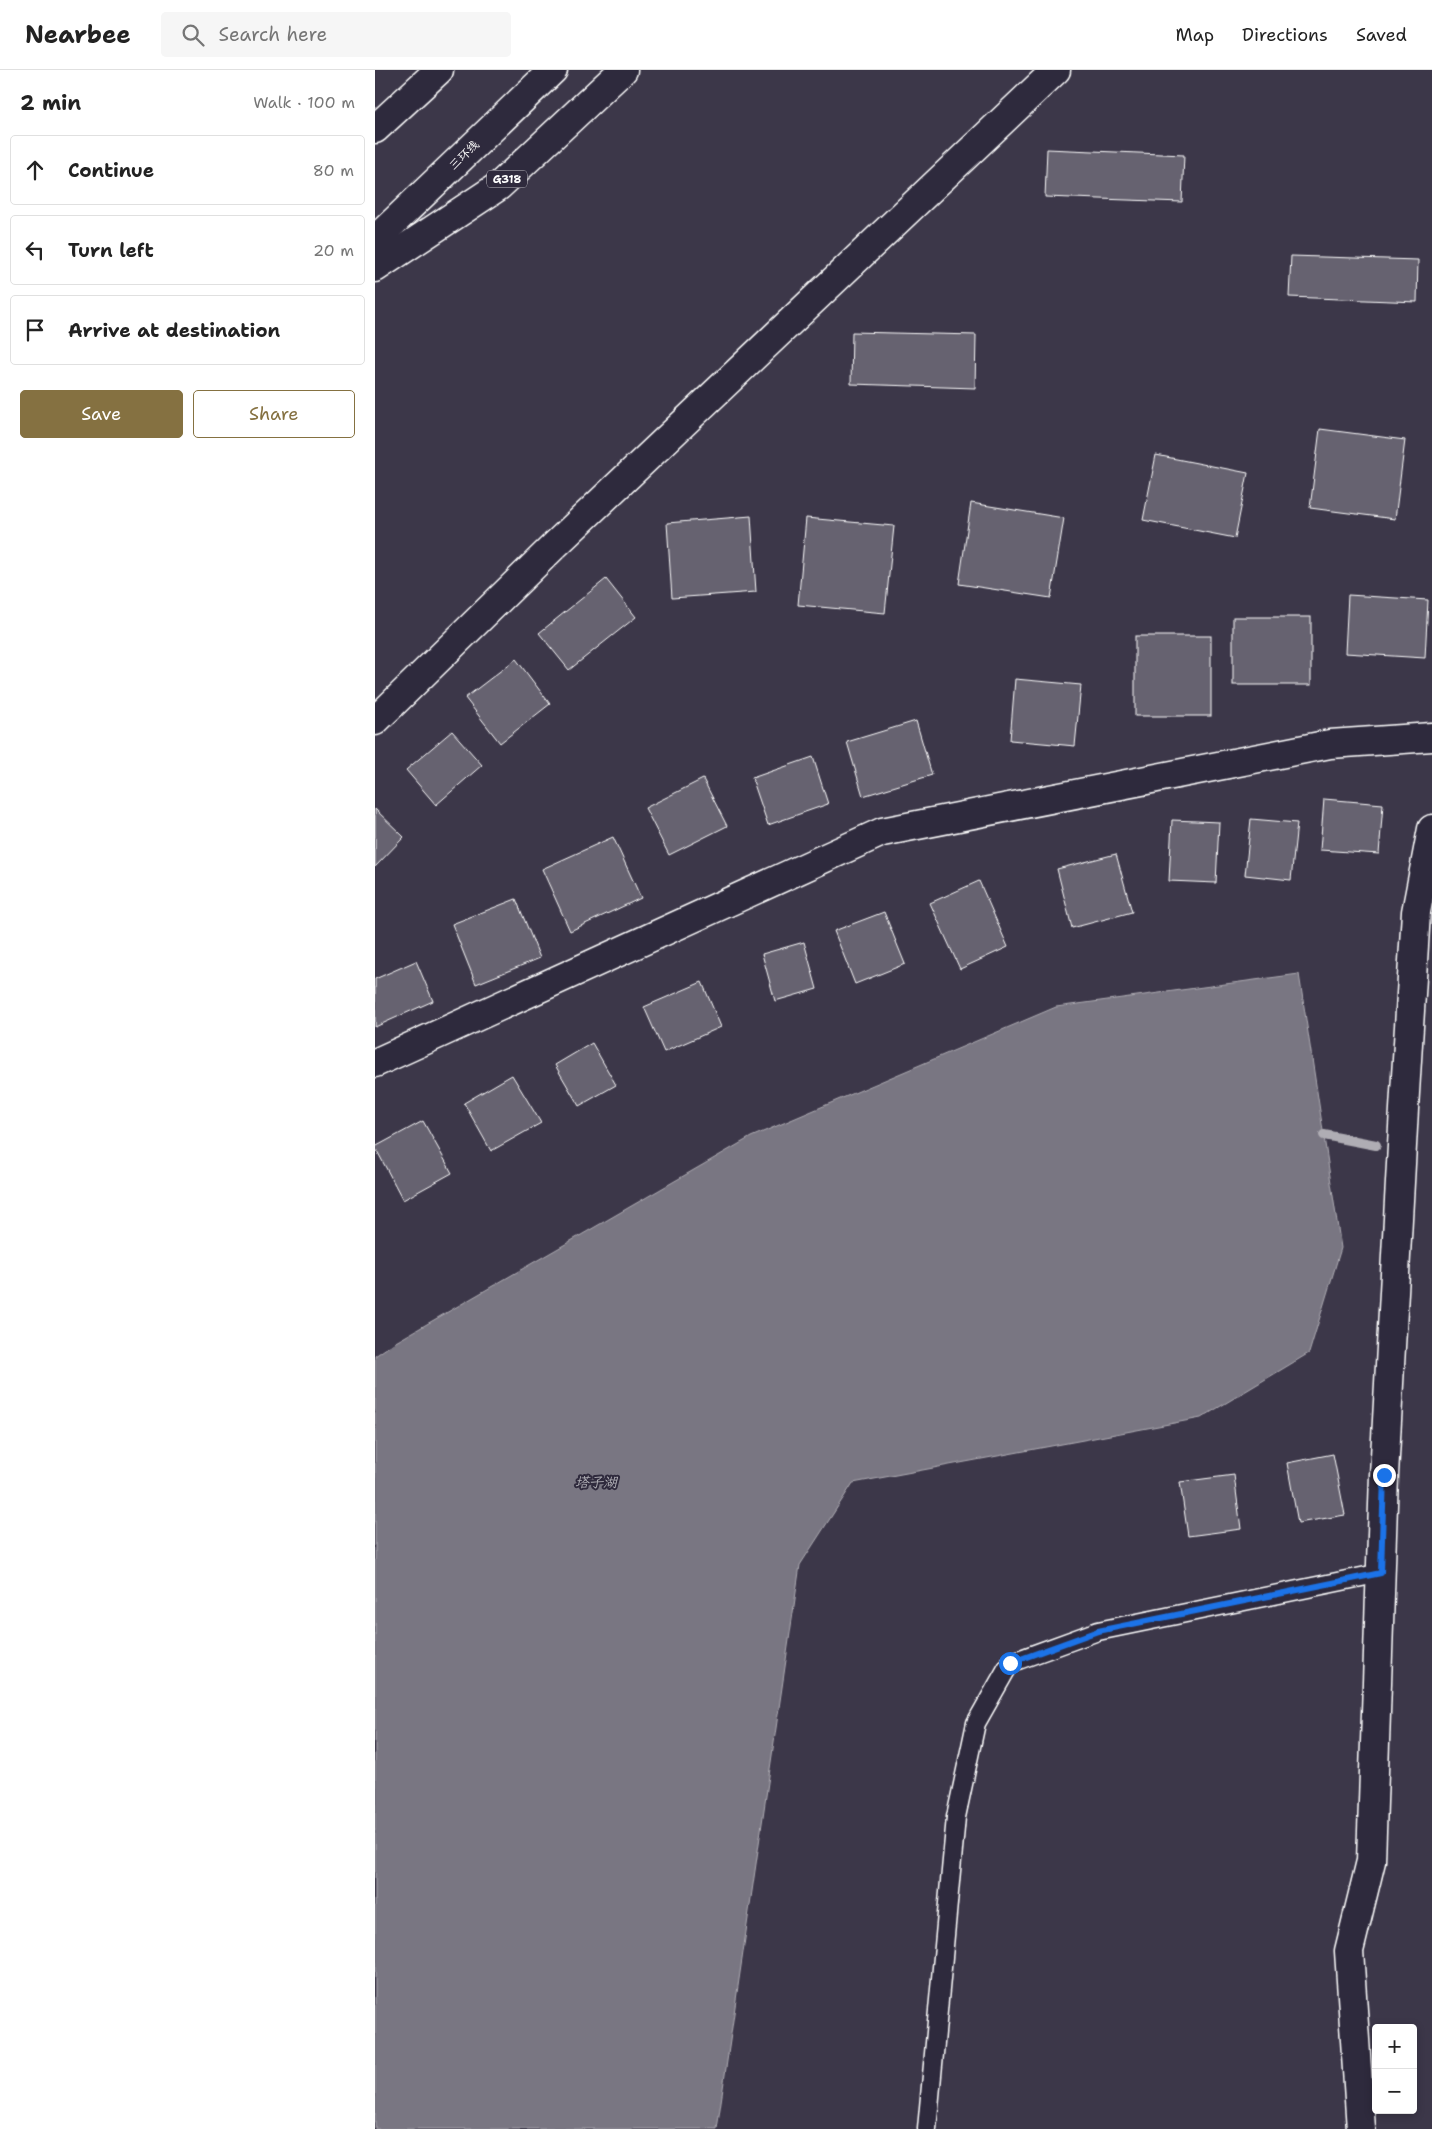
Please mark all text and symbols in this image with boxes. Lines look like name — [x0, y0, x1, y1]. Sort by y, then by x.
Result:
search box — [161, 12, 511, 57]
text: Nearbee — [25, 19, 131, 51]
icon: search — [179, 21, 207, 49]
text: Search here — [219, 22, 327, 47]
text: Map — [1176, 23, 1214, 47]
text: Directions — [1242, 23, 1328, 47]
text: Saved — [1356, 23, 1407, 47]
text: 2 min — [20, 89, 81, 117]
text: Walk · 100 m — [253, 92, 355, 113]
street label: 三环线 — [445, 137, 483, 173]
icon: ahead — [21, 156, 49, 184]
text: Continue — [68, 158, 154, 183]
text: 80 m — [313, 160, 354, 181]
road number: G318 — [487, 170, 527, 188]
icon: left — [21, 236, 49, 264]
text: Turn left — [68, 238, 154, 263]
text: 20 m — [313, 240, 354, 261]
icon: arrive — [21, 316, 49, 344]
text: Arrive at destination — [68, 318, 280, 343]
button: Save — [20, 390, 183, 438]
button: Share — [193, 390, 355, 438]
route end — [1373, 1464, 1396, 1487]
water label: 塔子湖 — [575, 1473, 619, 1491]
route start — [999, 1652, 1022, 1675]
map controls — [1372, 2024, 1417, 2114]
button: + — [1372, 2024, 1417, 2069]
button: − — [1372, 2069, 1417, 2114]

